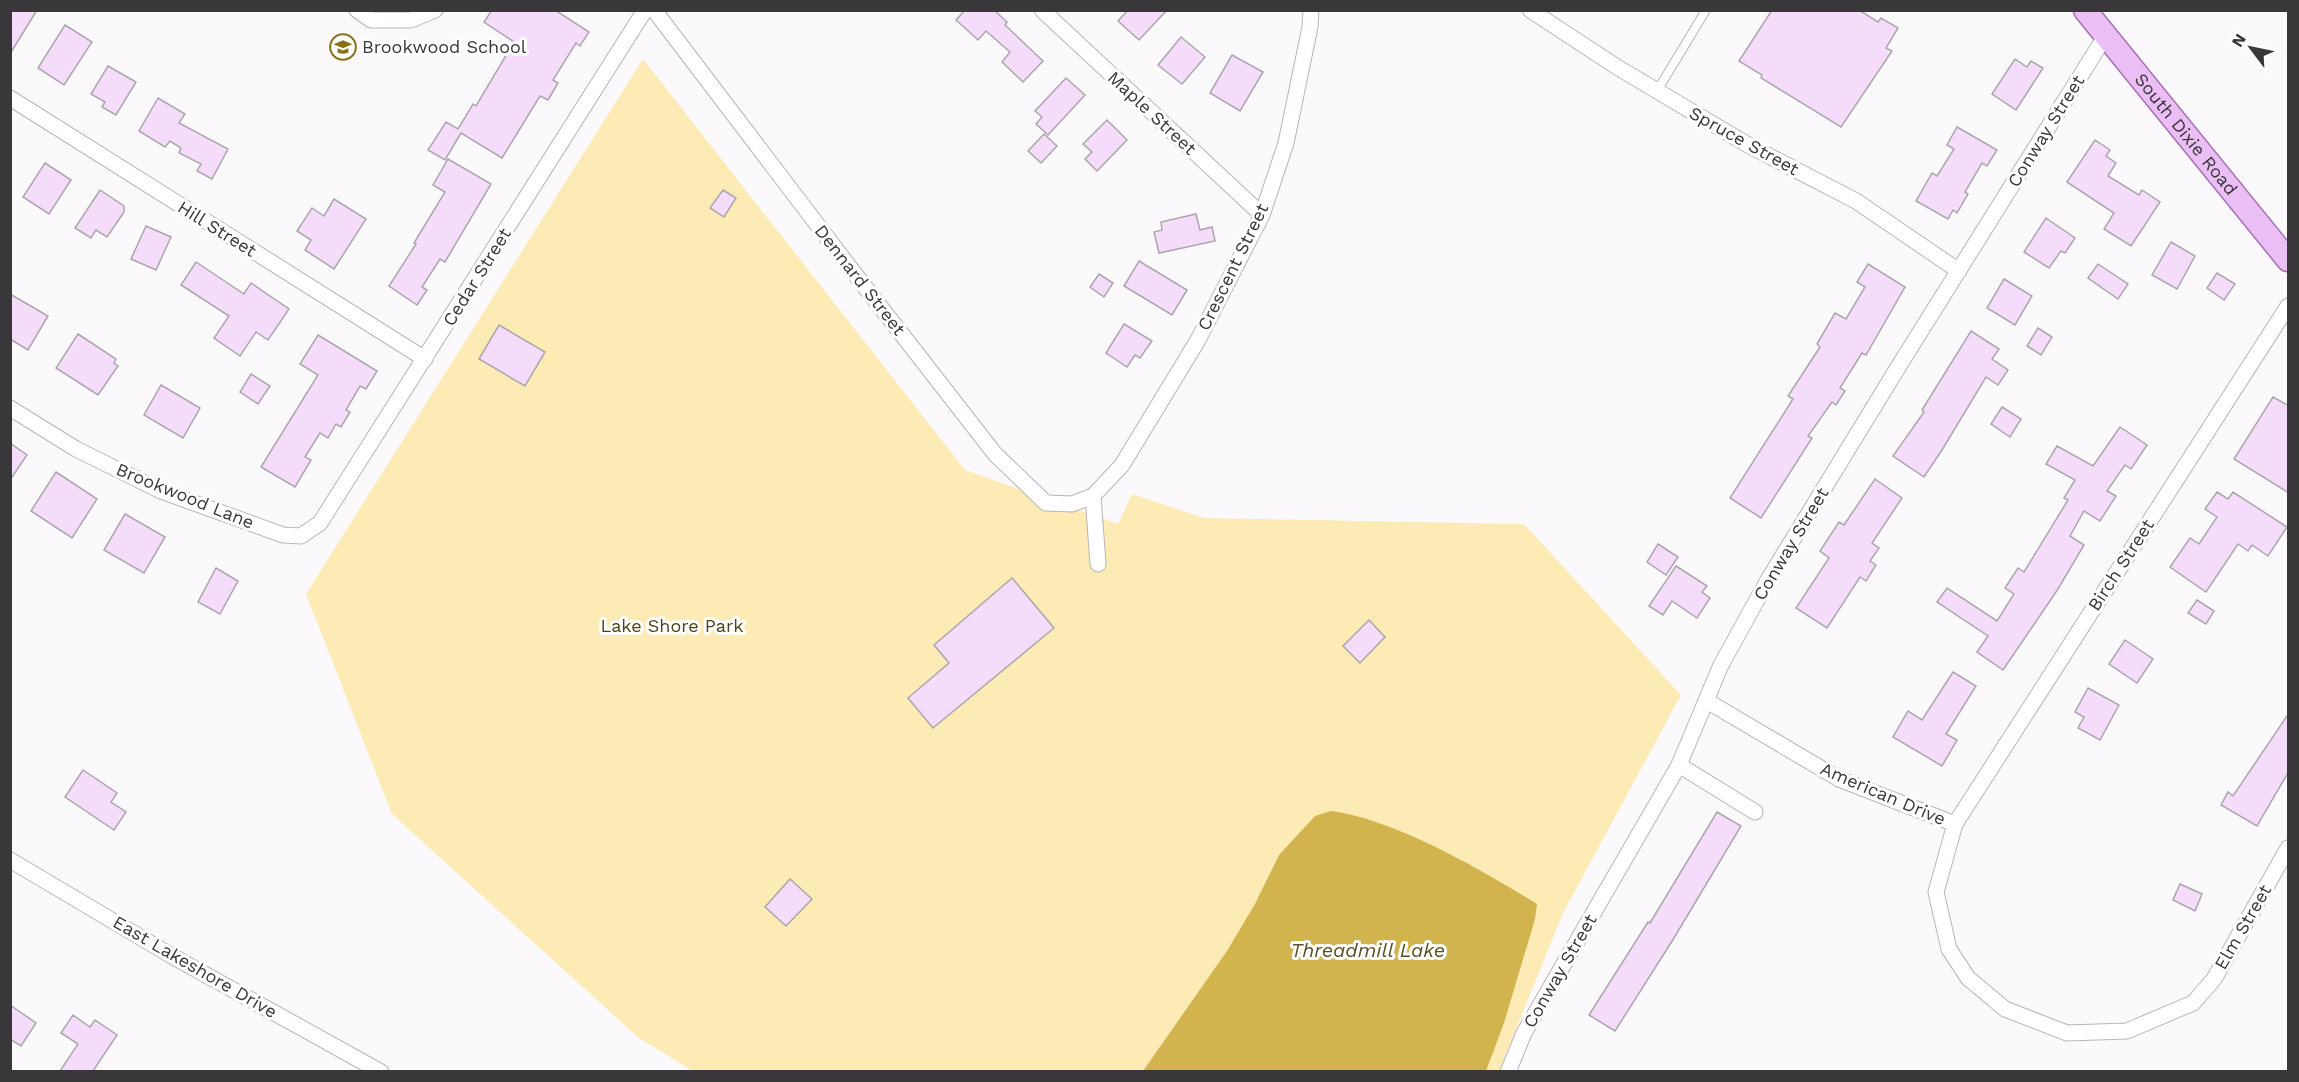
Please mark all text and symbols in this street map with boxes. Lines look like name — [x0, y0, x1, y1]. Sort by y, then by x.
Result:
north arrow — [2221, 18, 2281, 78]
text: N — [2228, 30, 2250, 50]
school or university icon: Brookwood School — [328, 32, 358, 62]
place label: Brookwood School — [362, 36, 527, 57]
street label: Maple Street — [1104, 66, 1201, 159]
street label: South Dixie Road — [2131, 69, 2242, 199]
street label: Conway Street — [2003, 71, 2089, 191]
street label: Spruce Street — [1686, 102, 1803, 180]
street label: Hill Street — [174, 196, 261, 261]
street label: Crescent Street — [1193, 199, 1273, 334]
street label: Dennard Street — [811, 220, 910, 340]
street label: Cedar Street — [438, 224, 515, 330]
street label: Brookwood Lane — [113, 458, 257, 533]
street label: Conway Street — [1749, 483, 1833, 604]
street label: Birch Street — [2083, 515, 2158, 615]
park label: Lake Shore Park — [600, 615, 744, 636]
street label: American Drive — [1817, 758, 1949, 829]
street label: Elm Street — [2210, 880, 2276, 973]
street label: Conway Street — [1519, 910, 1601, 1031]
street label: East Lakeshore Drive — [110, 911, 281, 1022]
water label: Threadmill Lake — [1291, 938, 1445, 962]

